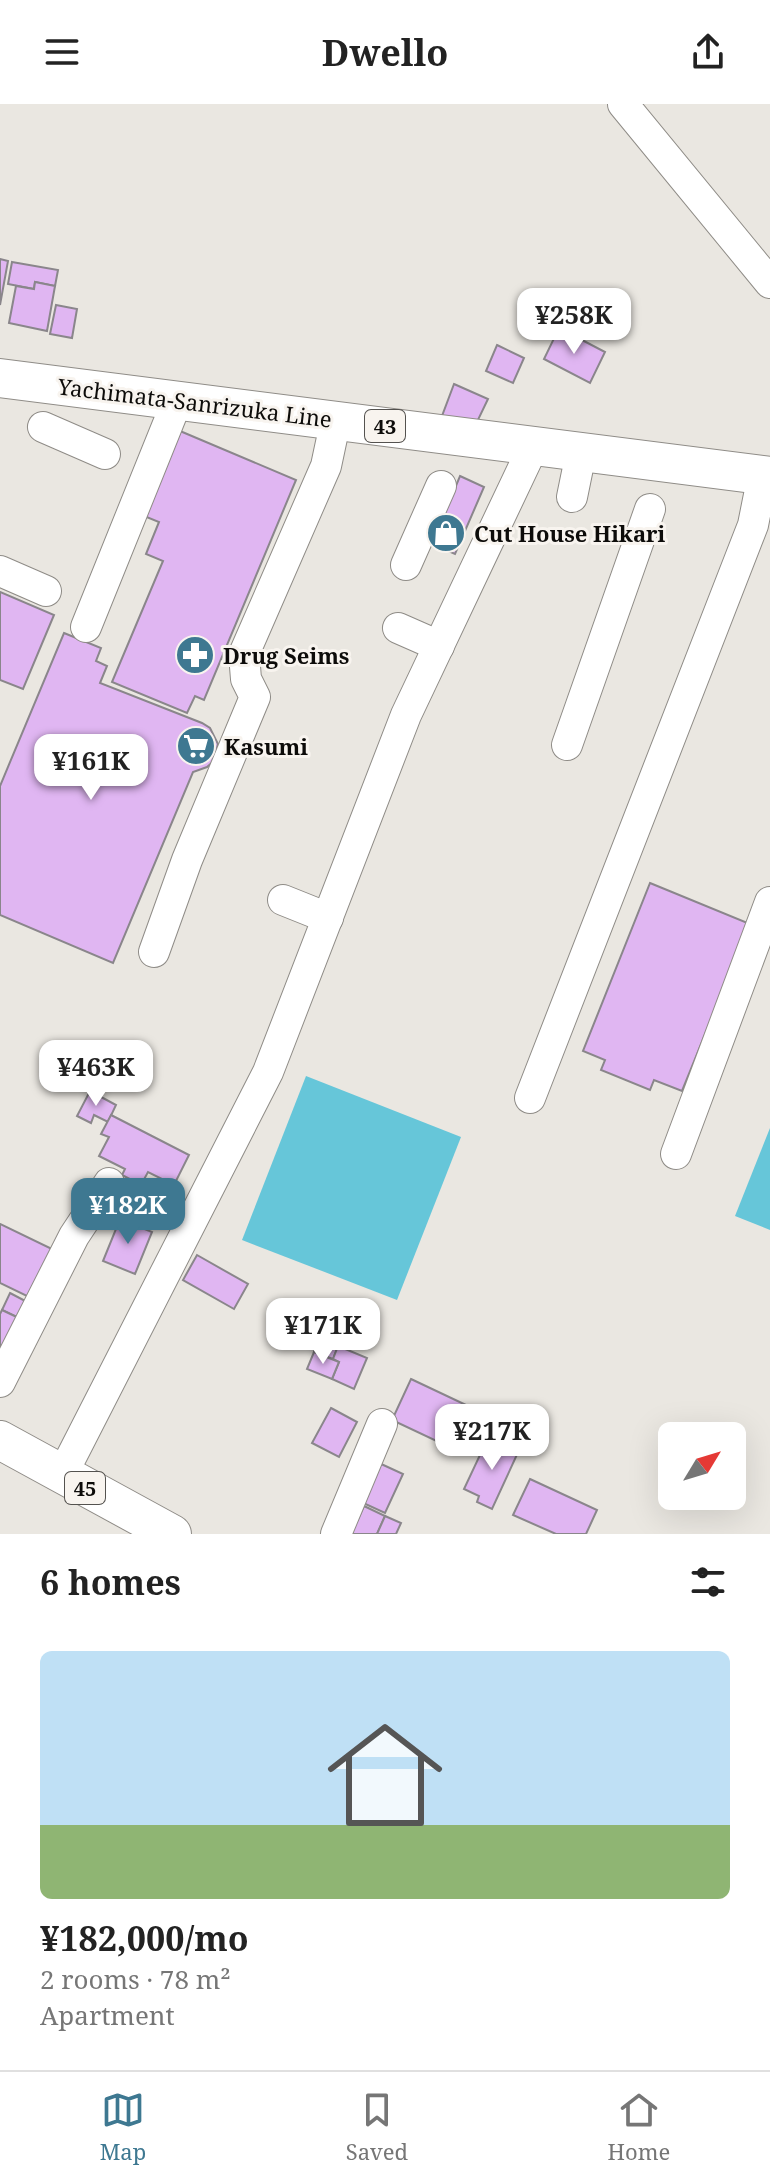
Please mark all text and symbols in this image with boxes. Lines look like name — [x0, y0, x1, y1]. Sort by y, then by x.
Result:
text: Dwello — [322, 28, 448, 77]
icon: menu — [40, 30, 84, 74]
icon: share — [686, 30, 730, 74]
pin: ¥258K — [518, 288, 630, 356]
text: ¥258K — [535, 296, 613, 332]
street label: Yachimata-Sanrizuka Line — [55, 370, 334, 434]
road number: 43 — [365, 410, 405, 442]
shop icon: Cut House Hikari — [425, 512, 467, 554]
place label: Cut House Hikari — [474, 518, 666, 548]
pharmacy icon: Drug Seims — [174, 634, 216, 676]
place label: Drug Seims — [223, 640, 349, 670]
supermarket icon: Kasumi — [175, 725, 217, 767]
place label: Kasumi — [224, 731, 308, 761]
pin: ¥161K — [35, 734, 147, 802]
text: ¥161K — [52, 742, 130, 778]
pin: ¥463K — [40, 1040, 152, 1108]
text: ¥463K — [57, 1048, 135, 1084]
pin: ¥182K — [72, 1178, 184, 1246]
text: ¥182K — [89, 1186, 167, 1222]
pin: ¥171K — [267, 1298, 379, 1366]
text: ¥171K — [284, 1306, 362, 1342]
pin: ¥217K — [436, 1404, 548, 1472]
text: ¥217K — [453, 1412, 531, 1448]
north arrow — [658, 1422, 746, 1510]
map controls — [658, 1422, 746, 1510]
road number: 45 — [65, 1472, 105, 1504]
text: 6 homes — [40, 1559, 181, 1605]
icon: filters — [686, 1560, 730, 1604]
icon: home — [313, 1703, 457, 1847]
text: ¥182,000/mo — [40, 1915, 249, 1961]
text: 2 rooms · 78 m² — [40, 1961, 231, 1997]
text: Apartment — [40, 1997, 175, 2033]
tab: Map — [100, 2088, 146, 2166]
tab: Saved — [346, 2088, 408, 2166]
tab: Home — [608, 2088, 670, 2166]

